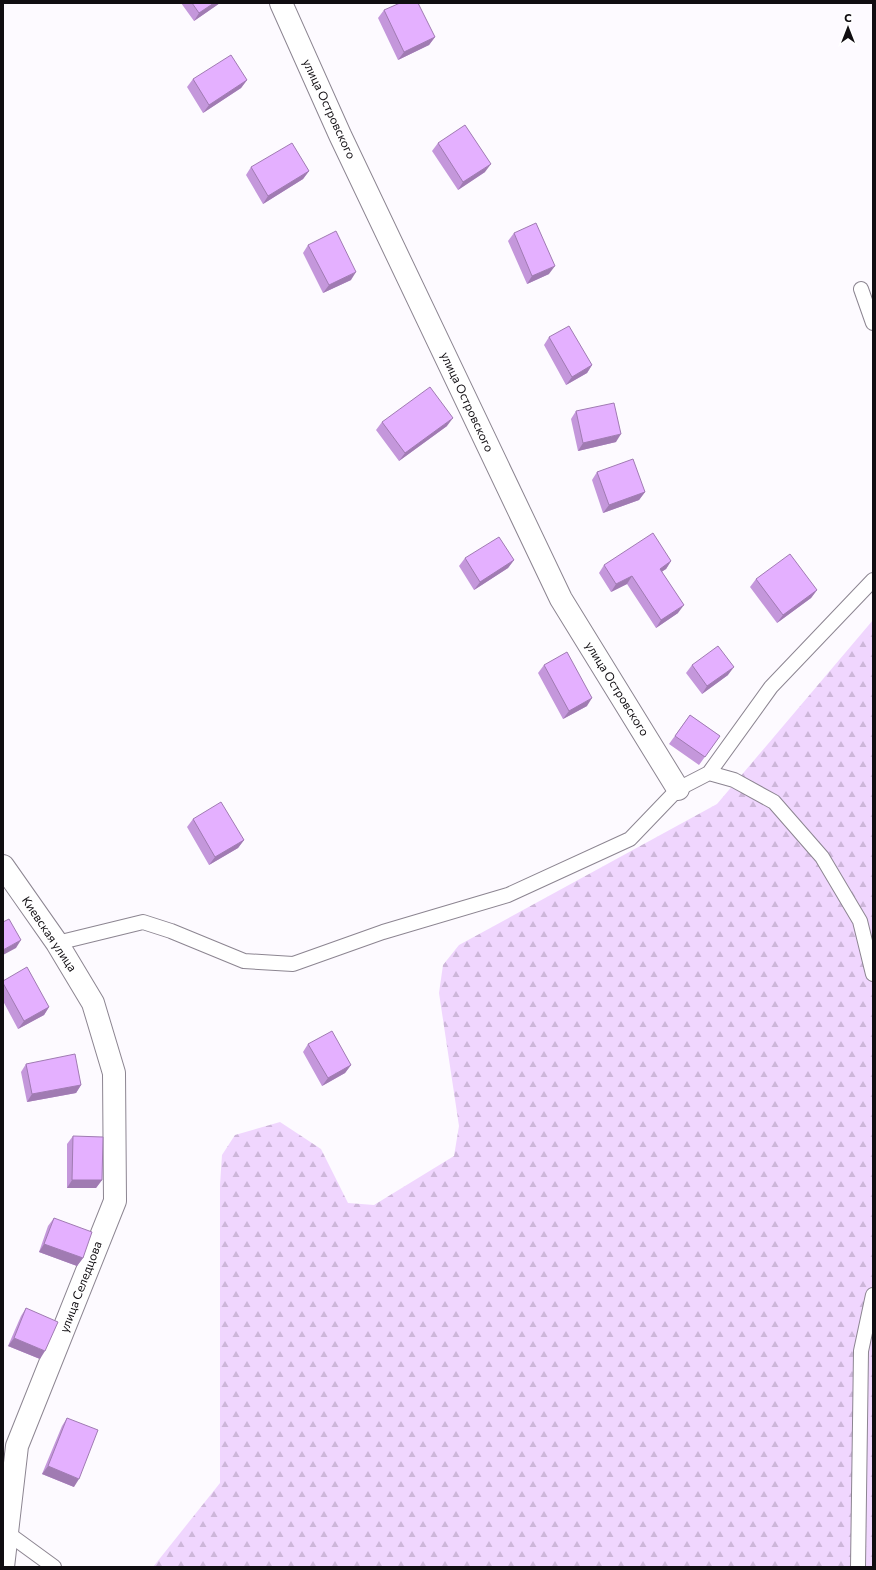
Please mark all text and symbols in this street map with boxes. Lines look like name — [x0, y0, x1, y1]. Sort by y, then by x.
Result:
north arrow — [828, 8, 868, 48]
text: С — [844, 11, 852, 24]
street label: улица Островского — [301, 56, 359, 161]
street label: улица Островского — [439, 349, 497, 454]
street label: улица Островского — [583, 639, 653, 738]
street label: Киевская улица — [20, 893, 80, 974]
street label: улица Селедцова — [56, 1239, 104, 1334]

